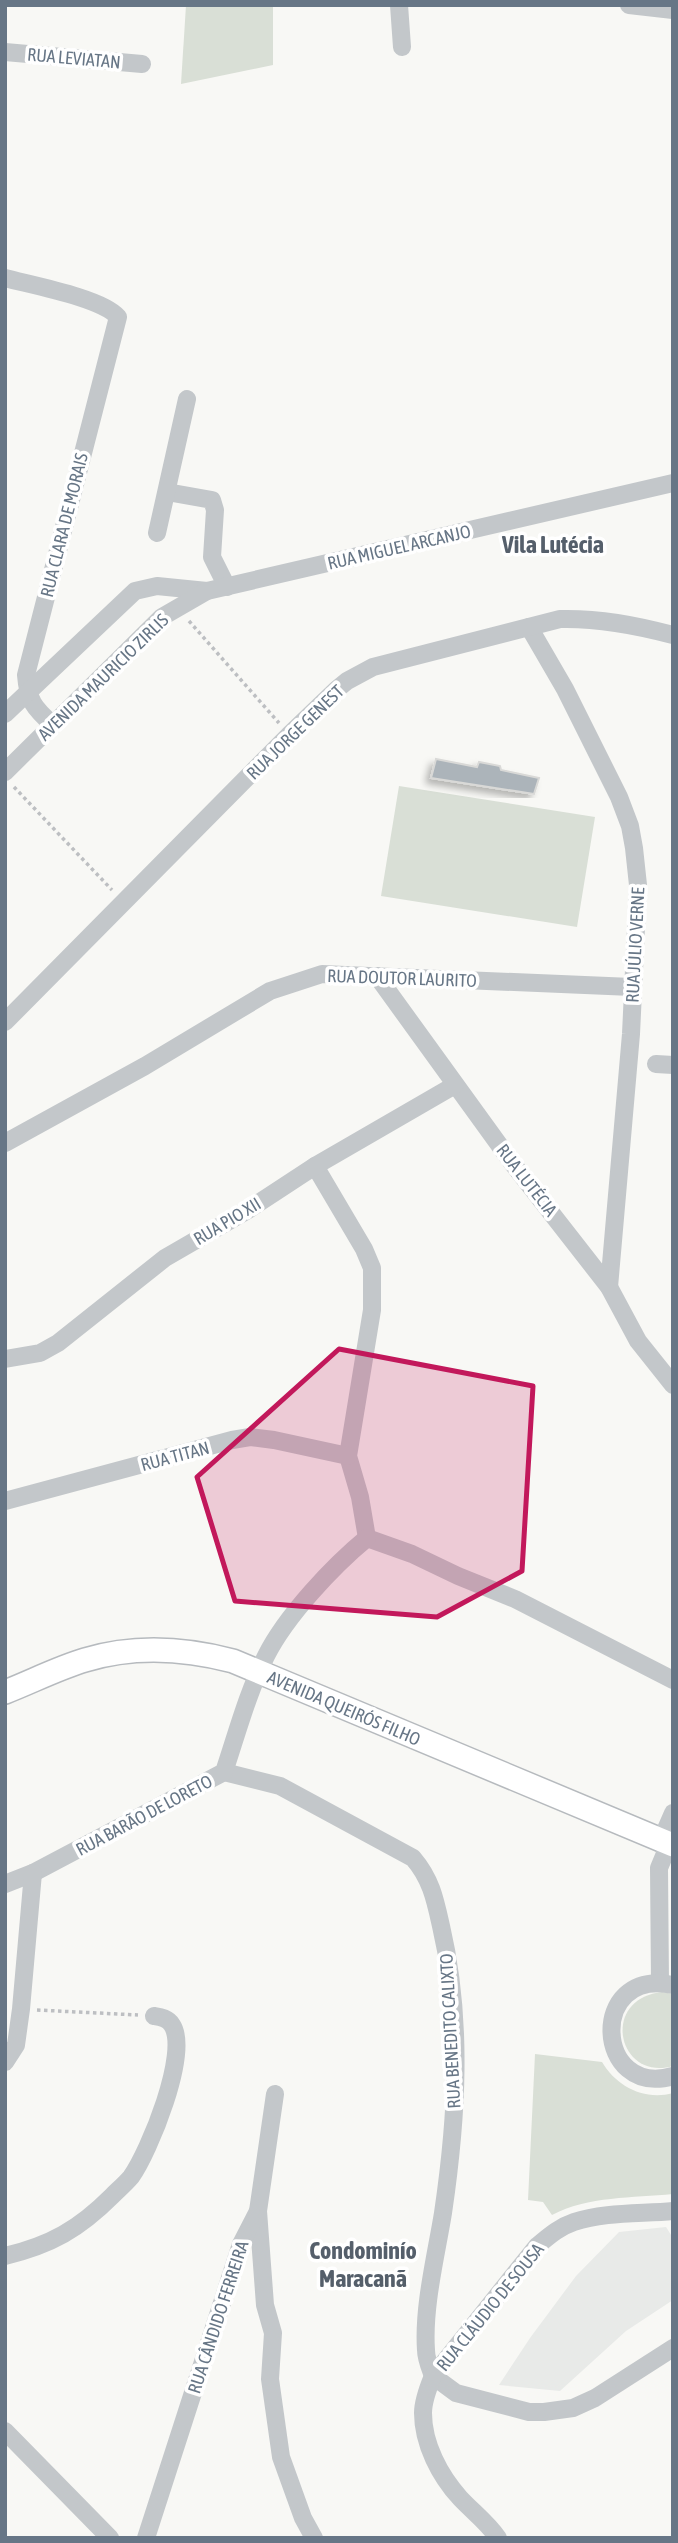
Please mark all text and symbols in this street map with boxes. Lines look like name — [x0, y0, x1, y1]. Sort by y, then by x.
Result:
street label: RUA LEVIATAN — [26, 43, 122, 73]
street label: RUA CLARA DE MORAIS — [36, 450, 92, 599]
street label: RUA MIGUEL ARCANJO — [325, 520, 473, 574]
district label: Vila Lutécia — [501, 531, 604, 558]
street label: AVENIDA MAURICIO ZIRLIS — [33, 609, 173, 745]
street label: RUA JORGE GENEST — [242, 680, 348, 784]
street label: RUA JÚLIO VERNE — [621, 886, 649, 1003]
street label: RUA DOUTOR LAURITO — [327, 965, 477, 991]
street label: RUA LUTÉCIA — [492, 1140, 562, 1220]
street label: RUA PIO XII — [190, 1193, 264, 1249]
street label: RUA TITAN — [138, 1437, 212, 1475]
street label: AVENIDA QUEIRÓS FILHO — [264, 1666, 424, 1750]
street label: RUA BARÃO DE LORETO — [72, 1770, 216, 1860]
street label: RUA BENEDITO CALIXTO — [435, 1953, 465, 2109]
district label: Condominío Maracanã — [309, 2237, 417, 2292]
street label: RUA CÂNDIDO FERREIRA — [183, 2238, 253, 2396]
street label: RUA CLÁUDIO DE SOUSA — [432, 2239, 548, 2375]

